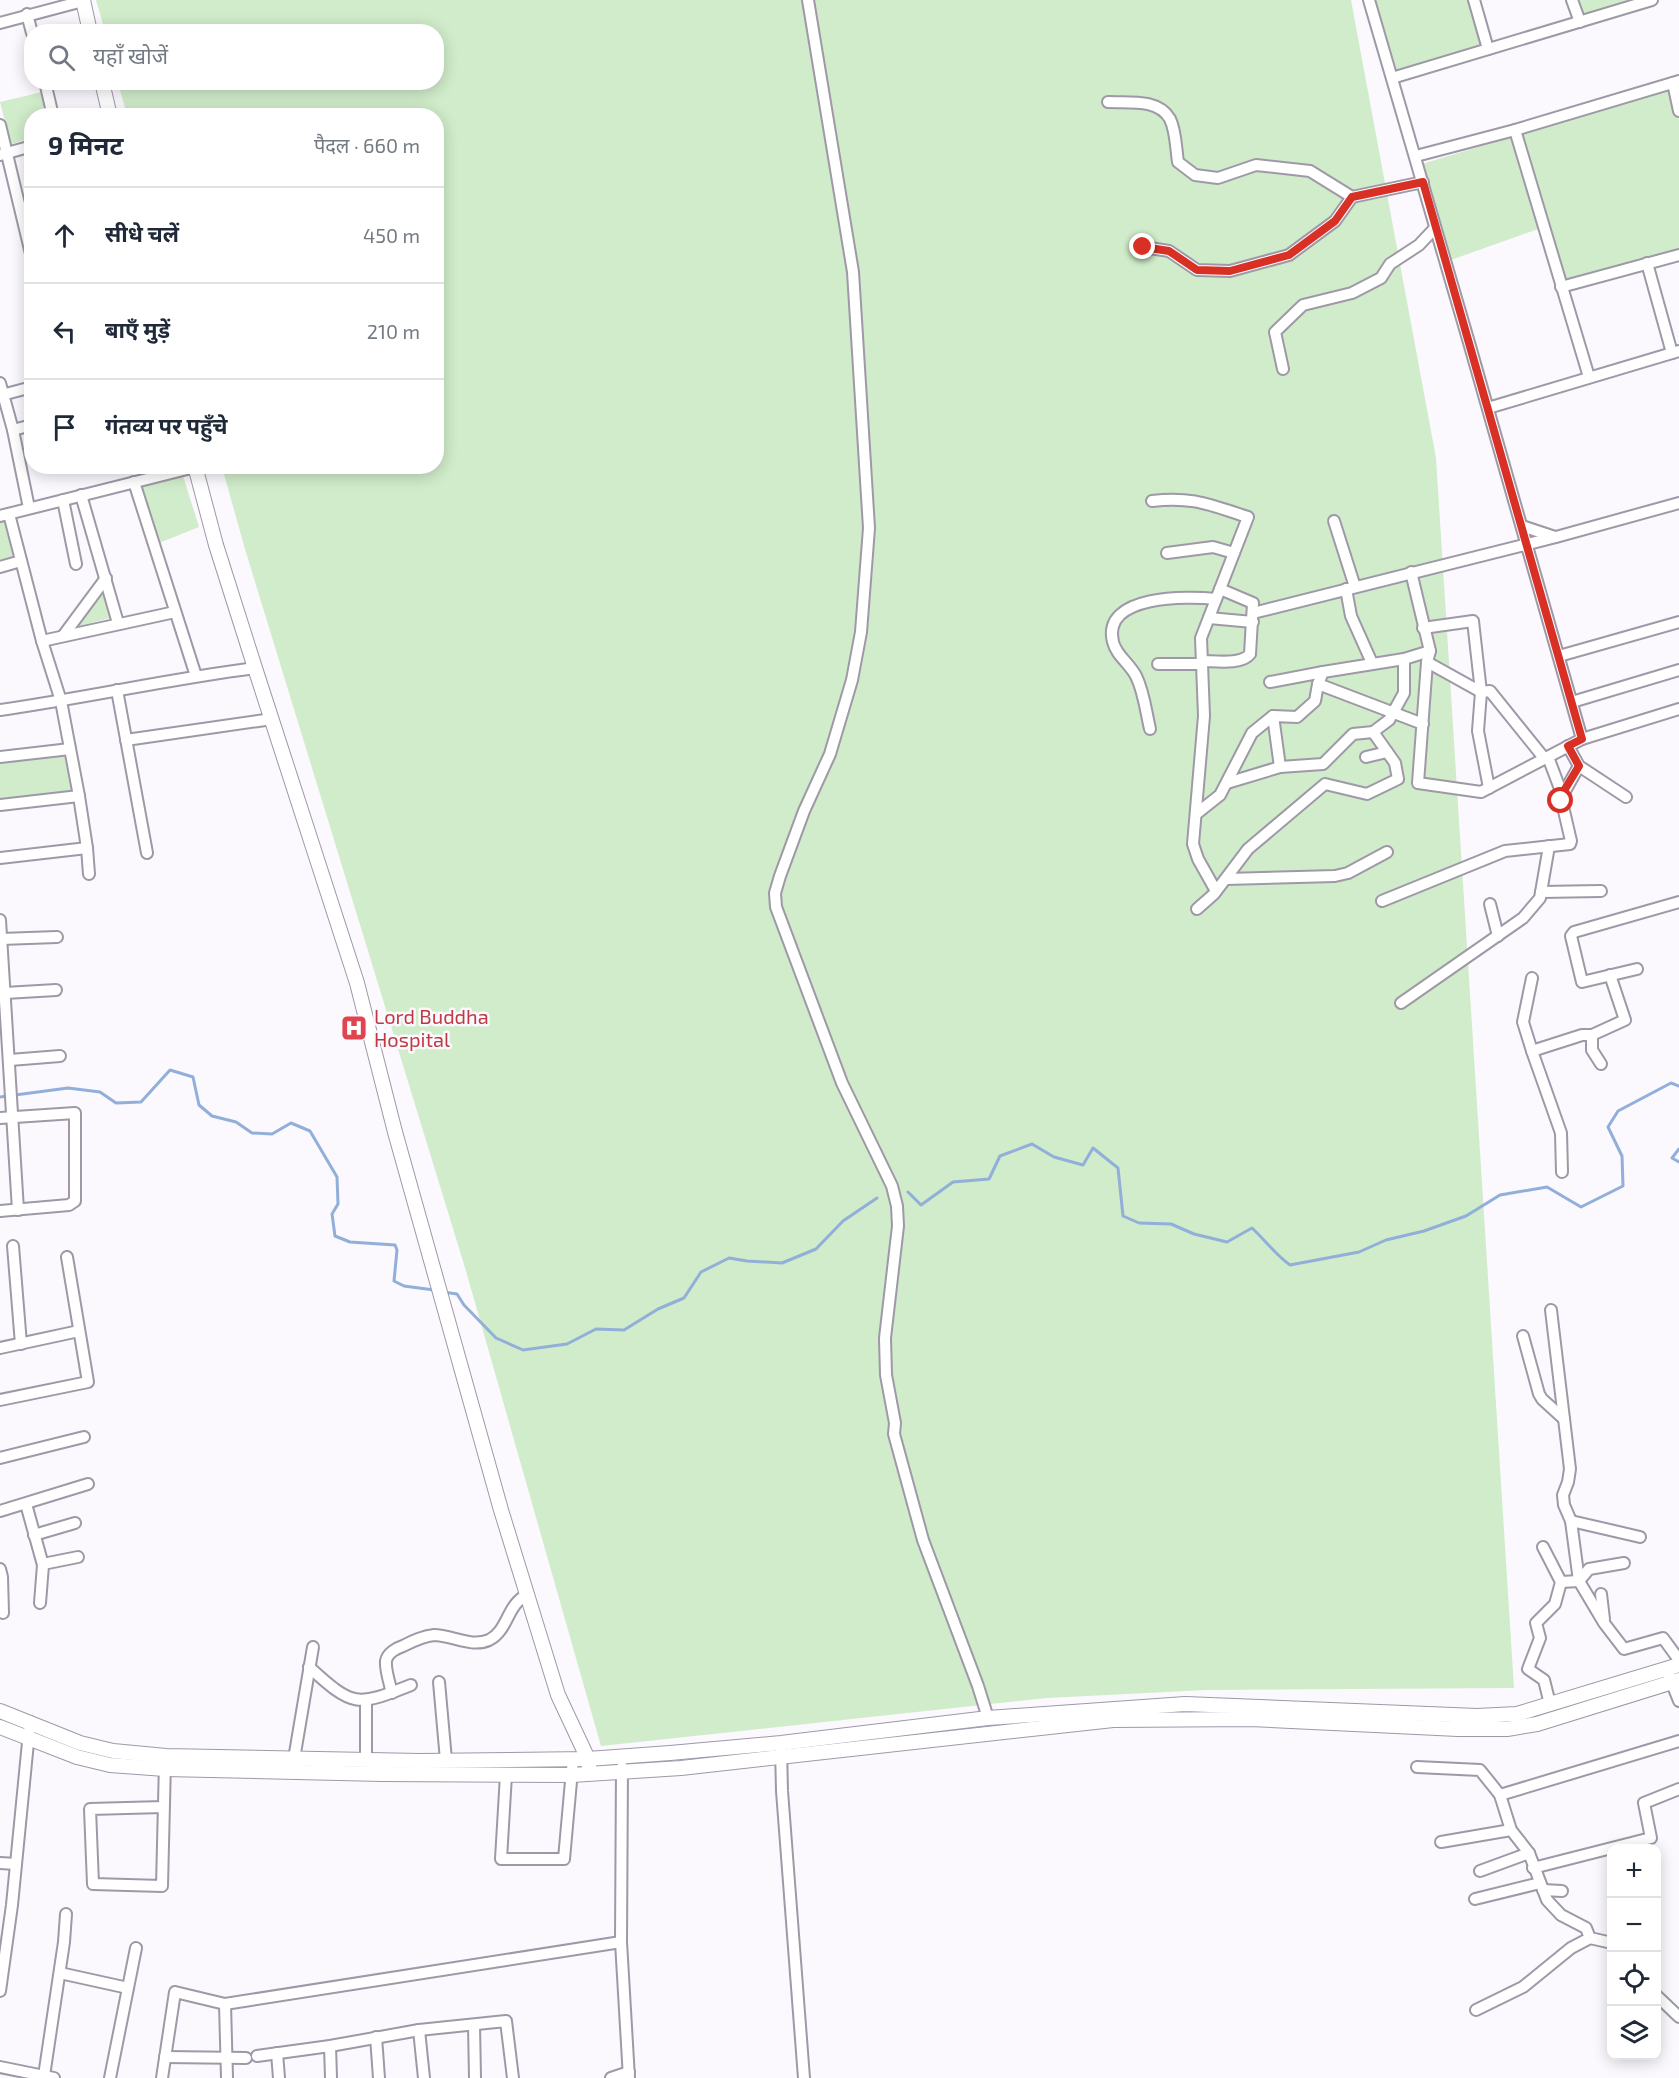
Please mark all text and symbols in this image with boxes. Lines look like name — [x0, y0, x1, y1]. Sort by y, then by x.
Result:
search box — [24, 24, 444, 90]
icon: search — [45, 41, 78, 74]
text: यहाँ खोजें — [93, 42, 168, 68]
text: 9 मिनट — [48, 129, 124, 160]
text: पैदल · 660 m — [314, 133, 420, 157]
icon: ahead — [48, 219, 81, 252]
text: सीधे चलें — [105, 220, 179, 246]
text: 450 m — [363, 223, 420, 247]
route end — [1129, 233, 1155, 259]
icon: left — [48, 315, 81, 348]
text: बाएँ मुड़ें — [105, 316, 170, 342]
text: 210 m — [367, 319, 420, 343]
icon: arrive — [48, 411, 81, 444]
text: गंतव्य पर पहुँचे — [105, 412, 228, 438]
route start — [1547, 787, 1573, 813]
place label: Lord Buddha Hospital — [374, 1004, 489, 1051]
hospital icon: Lord Buddha Hospital — [339, 1013, 369, 1043]
map controls — [1607, 1844, 1661, 2060]
button: + — [1607, 1844, 1661, 1898]
button: − — [1607, 1898, 1661, 1952]
button: locate — [1607, 1952, 1661, 2006]
button: layers — [1607, 2006, 1661, 2060]

